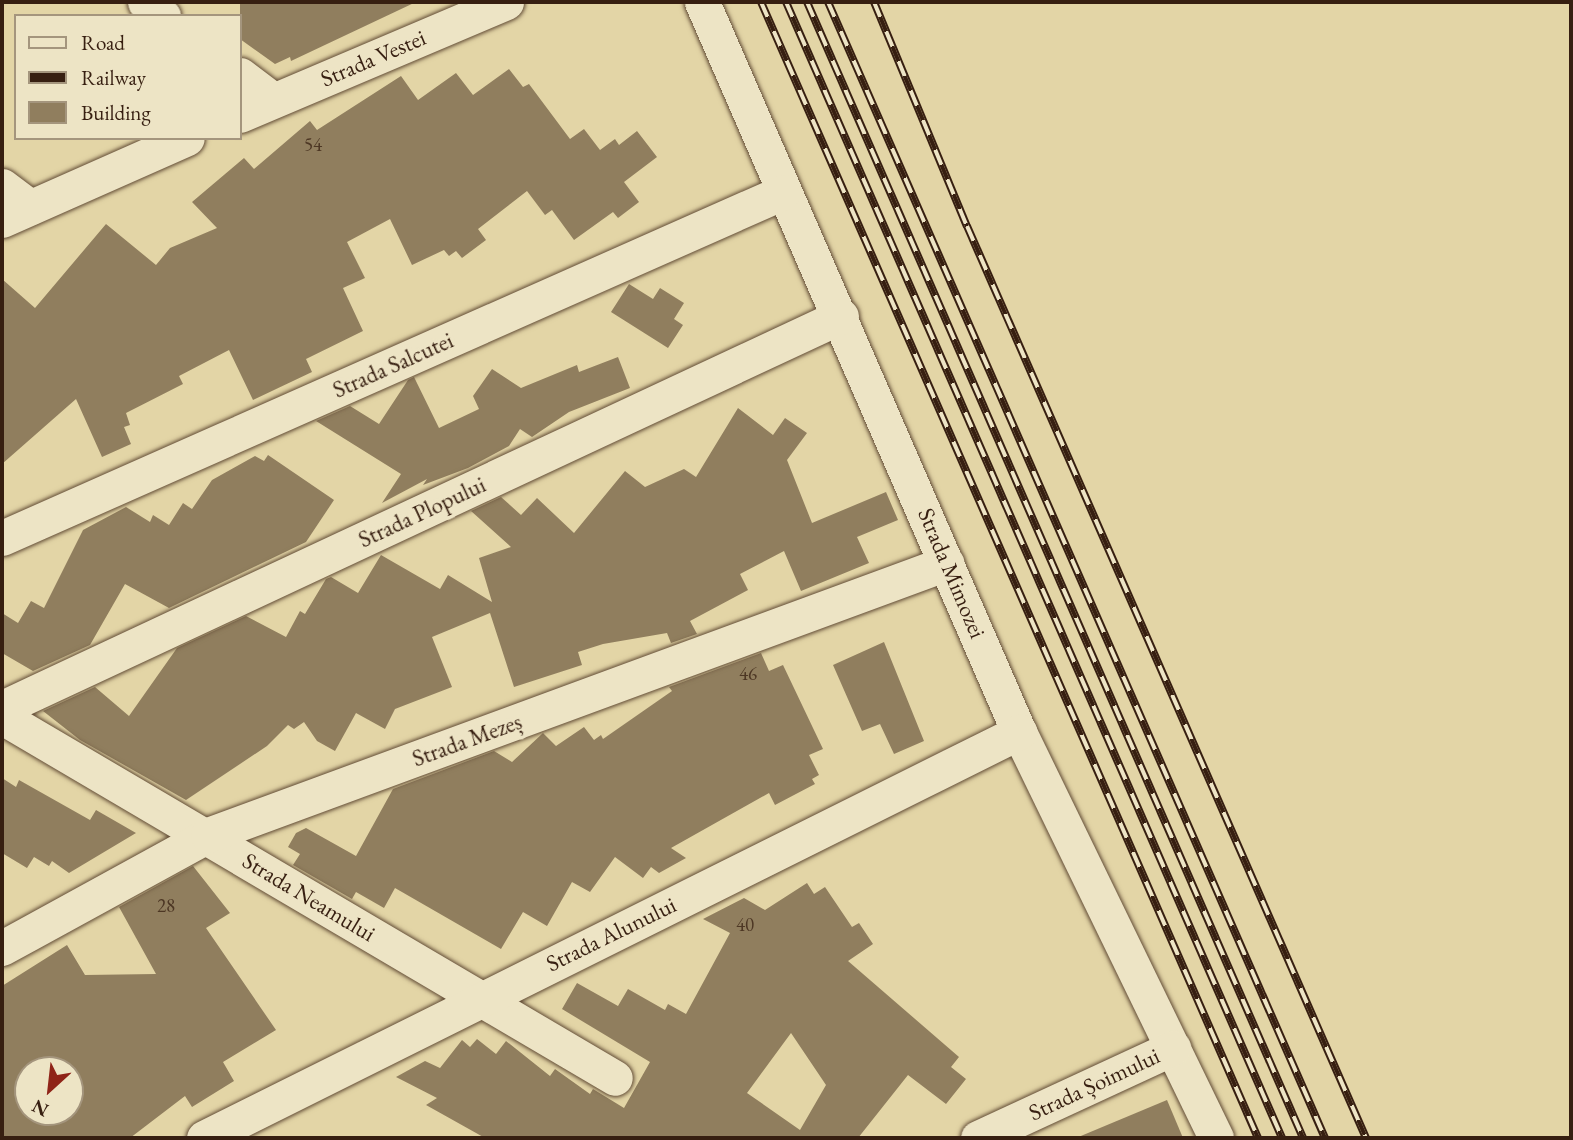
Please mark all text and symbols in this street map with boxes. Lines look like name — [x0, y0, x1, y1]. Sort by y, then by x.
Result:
legend — [14, 14, 242, 140]
street label: Strada Vestei — [316, 23, 430, 93]
text: Road — [81, 29, 125, 56]
text: Railway — [81, 64, 146, 91]
text: Building — [81, 99, 151, 126]
house number: 54 — [304, 134, 322, 156]
street label: Strada Salcutei — [329, 326, 457, 404]
street label: Strada Plopului — [354, 471, 490, 553]
street label: Strada Mimozei — [912, 504, 992, 642]
house number: 46 — [739, 663, 757, 685]
street label: Strada Mezeș — [408, 707, 526, 773]
street label: Strada Neamului — [238, 847, 380, 947]
street label: Strada Alunului — [541, 891, 681, 977]
house number: 28 — [157, 895, 175, 917]
house number: 40 — [736, 914, 754, 936]
street label: Strada Șoimului — [1024, 1042, 1164, 1126]
north arrow — [14, 1056, 84, 1126]
text: N — [28, 1094, 53, 1123]

